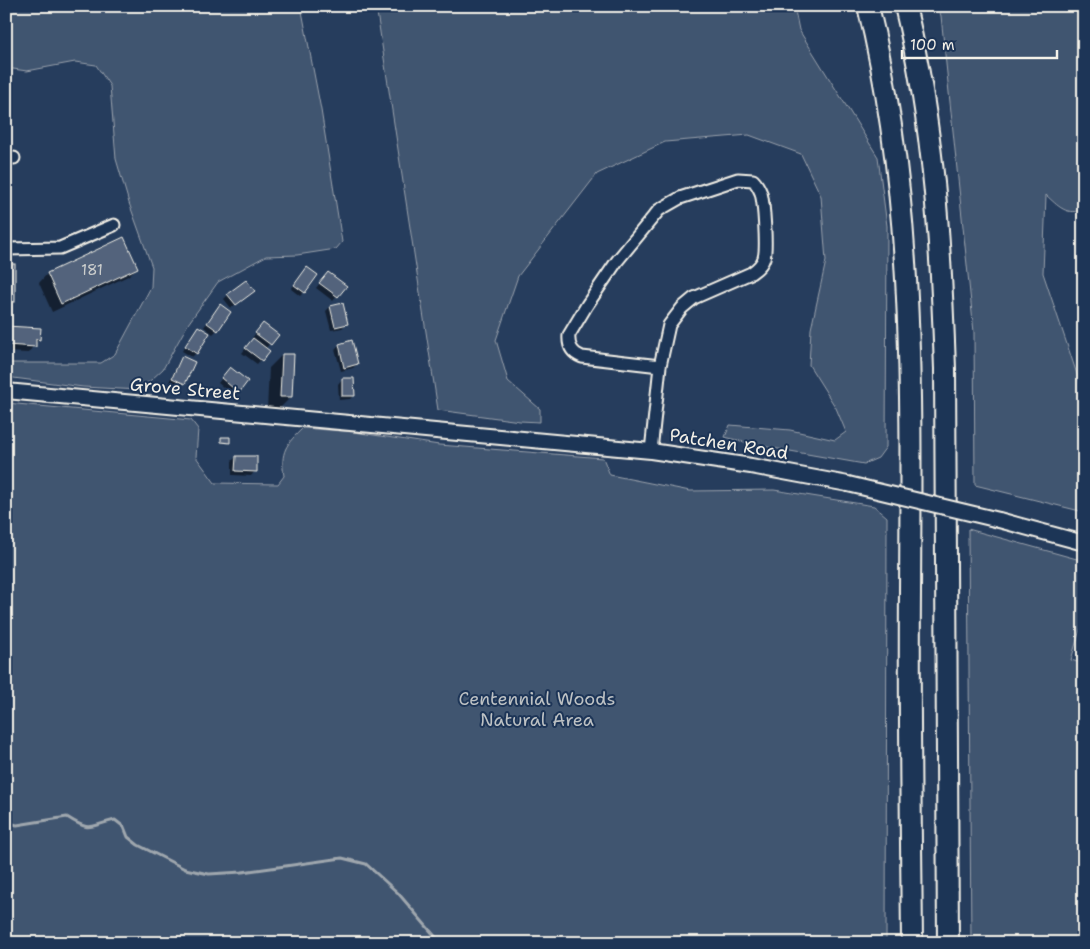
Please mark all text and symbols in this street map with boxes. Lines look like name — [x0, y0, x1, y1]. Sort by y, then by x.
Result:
scale bar — [902, 28, 1058, 60]
text: 100 m — [910, 35, 955, 55]
house number: 181 — [81, 260, 103, 280]
street label: Grove Street — [129, 372, 241, 406]
street label: Patchen Road — [668, 423, 790, 465]
park label: Centennial Woods Natural Area — [459, 687, 615, 732]

